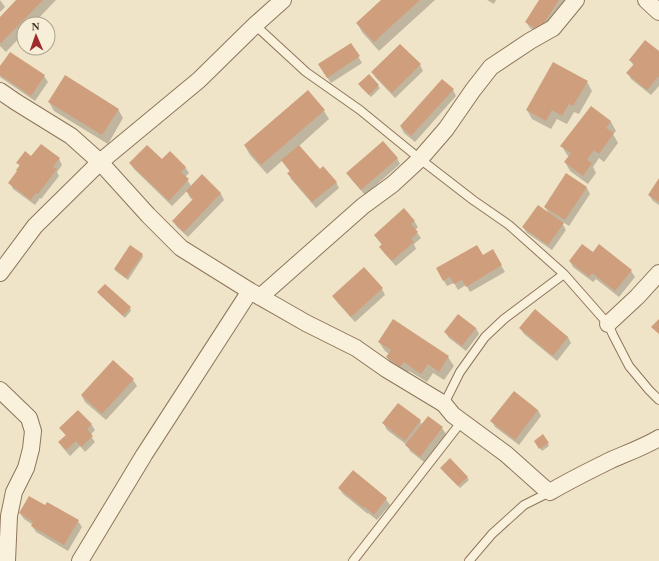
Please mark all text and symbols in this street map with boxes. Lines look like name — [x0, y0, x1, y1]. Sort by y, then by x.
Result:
north arrow — [16, 16, 56, 56]
text: N — [31, 20, 40, 32]

